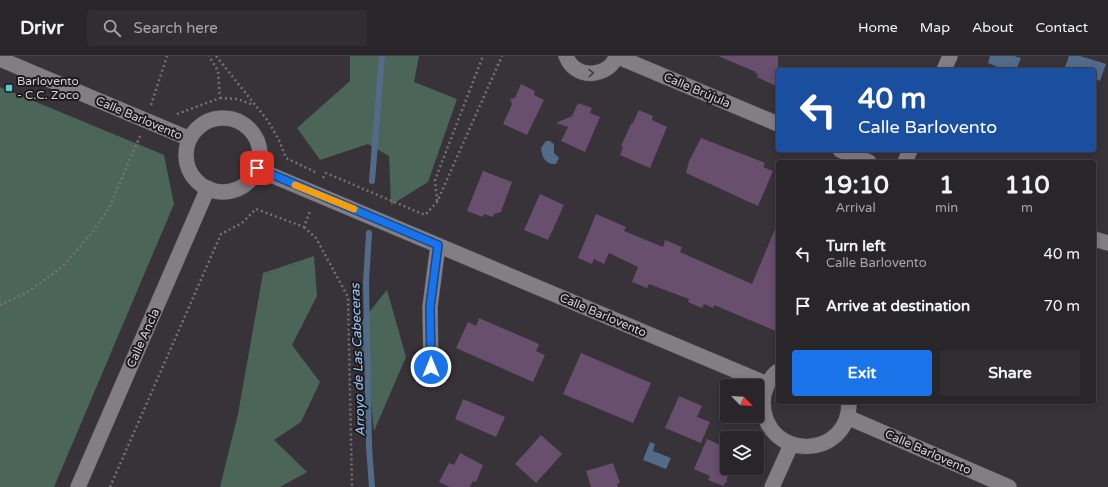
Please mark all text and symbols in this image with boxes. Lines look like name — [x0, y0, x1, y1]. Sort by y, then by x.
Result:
search box — [87, 10, 367, 46]
text: Drivr — [20, 17, 63, 39]
icon: search — [101, 17, 123, 39]
text: Search here — [133, 19, 218, 37]
text: Home — [858, 19, 898, 36]
text: Map — [920, 19, 950, 36]
text: About — [972, 19, 1014, 36]
text: Contact — [1036, 19, 1088, 36]
one-way arrow — [588, 68, 594, 77]
street label: Calle Brújula — [661, 70, 733, 110]
place label: Barlovento - C.C. Zoco — [17, 74, 79, 102]
text: 40 m — [858, 82, 926, 116]
marker: Barlovento - C.C. Zoco — [4, 83, 14, 93]
icon: left — [792, 84, 844, 136]
street label: Calle Barlovento — [94, 93, 184, 143]
text: Calle Barlovento — [858, 116, 997, 138]
pin — [240, 151, 274, 185]
icon: arrive — [246, 157, 268, 179]
text: 19:10 — [822, 171, 889, 200]
text: 1 — [939, 171, 954, 200]
text: 110 — [1004, 171, 1050, 200]
text: Arrival — [835, 200, 876, 216]
text: min — [935, 200, 958, 216]
text: m — [1021, 200, 1033, 216]
text: Turn left — [826, 237, 886, 255]
icon: left — [792, 243, 814, 265]
text: 40 m — [1043, 245, 1080, 263]
text: Calle Barlovento — [826, 255, 927, 271]
water label: Arroyo de Las Cabeceras — [347, 282, 369, 437]
street label: Calle Barlovento — [558, 290, 648, 340]
icon: arrive — [792, 295, 814, 317]
text: Arrive at destination — [826, 297, 970, 315]
text: 70 m — [1043, 297, 1080, 315]
street label: Calle Ancla — [124, 306, 162, 370]
position arrow — [410, 346, 452, 388]
button: Exit — [792, 350, 932, 396]
button: Share — [940, 350, 1080, 396]
north arrow — [720, 379, 764, 423]
map controls — [720, 379, 764, 475]
street label: Calle Barlovento — [883, 427, 973, 477]
button: layers — [720, 431, 764, 475]

